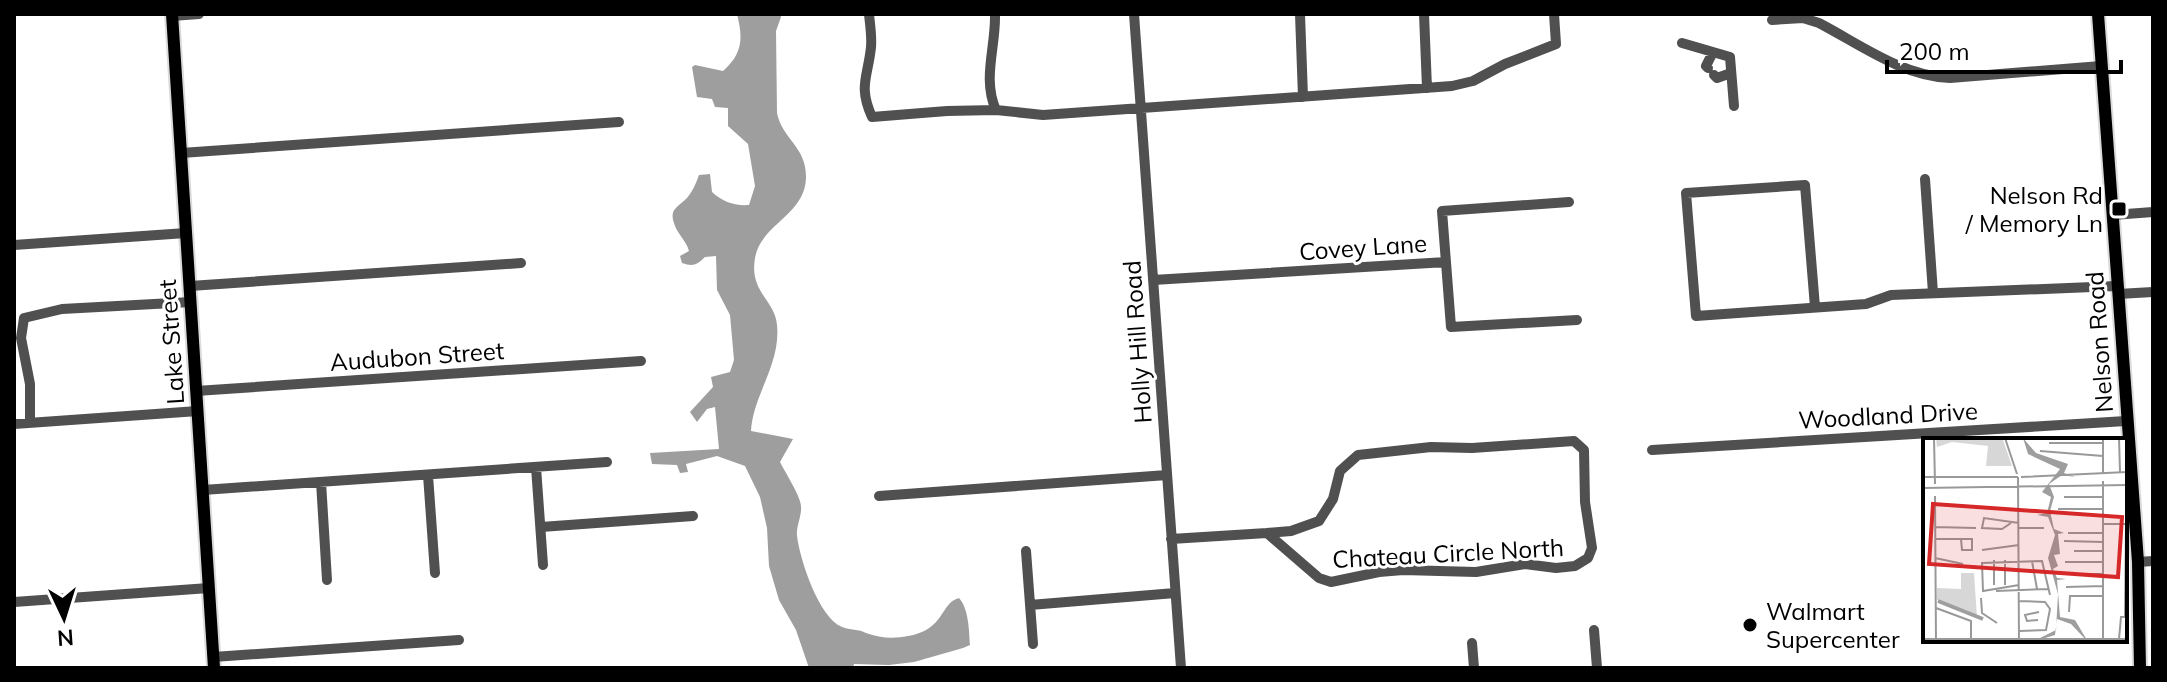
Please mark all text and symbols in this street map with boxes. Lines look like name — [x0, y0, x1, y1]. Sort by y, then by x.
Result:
scale bar — [1887, 24, 2121, 74]
text: 200 m — [1899, 36, 1970, 66]
place label: Nelson Rd / Memory Ln — [1965, 180, 2103, 238]
marker: Nelson Rd / Memory Ln — [2110, 200, 2128, 218]
street label: Covey Lane — [1298, 228, 1428, 266]
street label: Holly Hill Road — [1116, 260, 1158, 424]
street label: Nelson Road — [2079, 270, 2119, 414]
street label: Lake Street — [152, 278, 190, 406]
street label: Audubon Street — [329, 335, 505, 377]
street label: Woodland Drive — [1797, 395, 1979, 435]
inset map — [1923, 438, 2127, 642]
street label: Chateau Circle North — [1331, 532, 1565, 574]
north arrow — [24, 578, 104, 658]
place label: Walmart Supercenter — [1766, 596, 1900, 654]
marker: Walmart Supercenter — [1741, 616, 1759, 634]
text: N — [56, 623, 75, 652]

